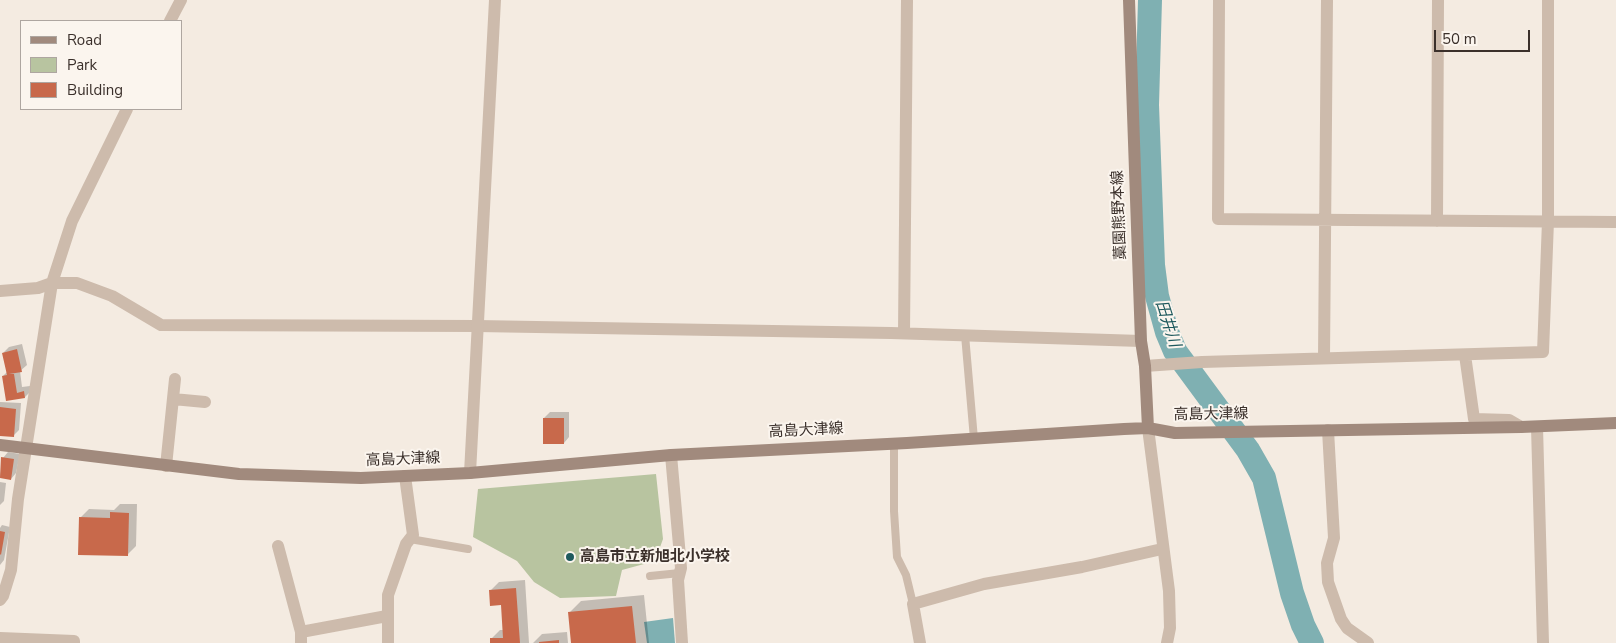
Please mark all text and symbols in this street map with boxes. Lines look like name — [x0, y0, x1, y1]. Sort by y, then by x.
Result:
legend — [20, 20, 182, 110]
scale bar — [1436, 20, 1532, 52]
text: 50 m — [1442, 29, 1477, 49]
text: Road — [67, 30, 102, 50]
text: Park — [67, 55, 97, 75]
text: Building — [67, 80, 123, 100]
street label: 藁園熊野本線 — [1109, 170, 1131, 260]
water label: 田井川 — [1150, 298, 1184, 350]
street label: 高島大津線 — [1173, 405, 1249, 425]
street label: 高島大津線 — [768, 420, 844, 442]
street label: 高島大津線 — [365, 450, 441, 470]
place label: 高島市立新旭北小学校 — [580, 548, 730, 566]
marker: 高島市立新旭北小学校 — [564, 551, 576, 563]

